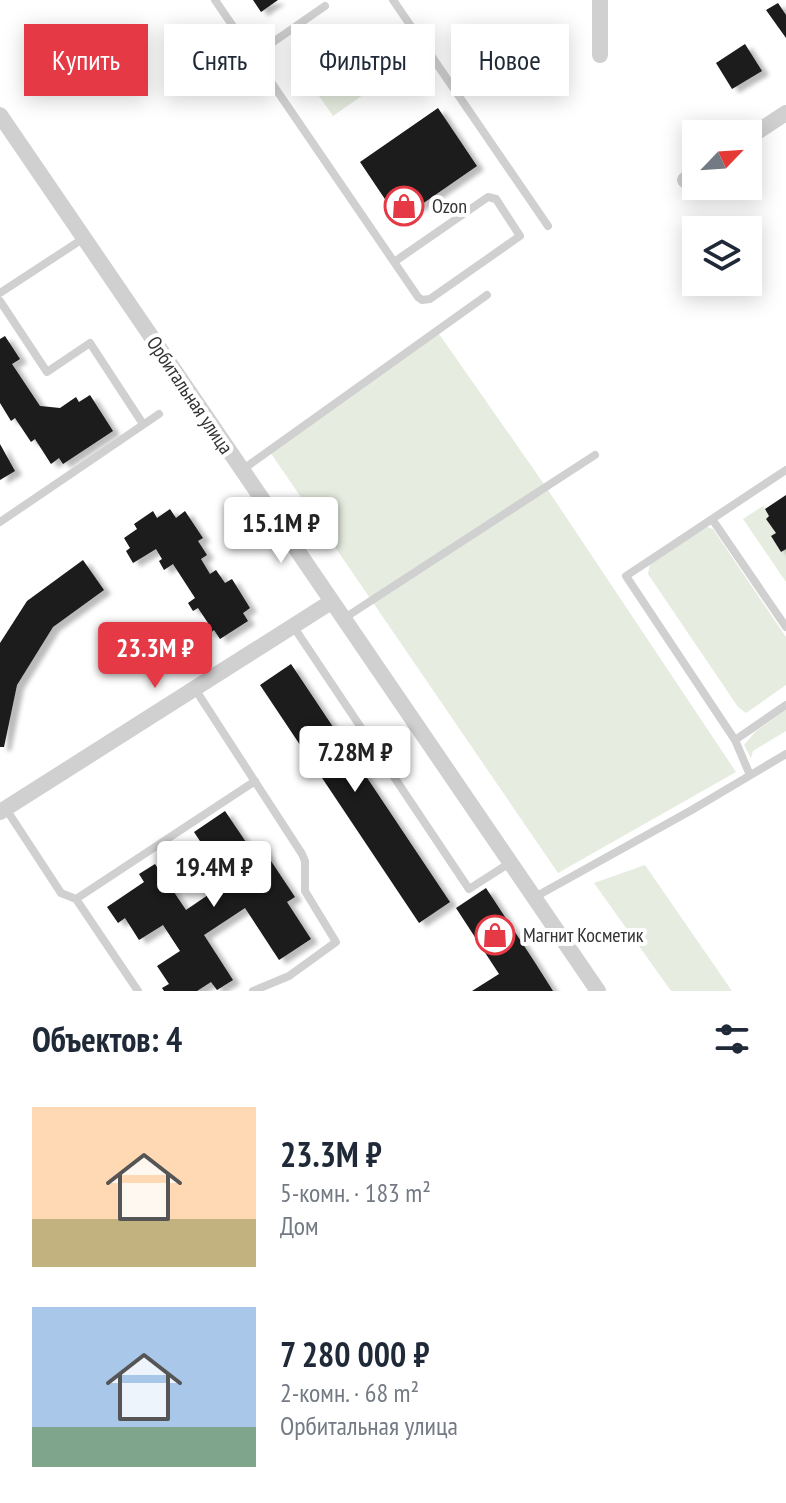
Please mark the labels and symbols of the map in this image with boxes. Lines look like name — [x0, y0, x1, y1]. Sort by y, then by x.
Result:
north arrow — [682, 120, 762, 200]
shop icon: Ozon — [383, 185, 425, 227]
place label: Ozon — [432, 193, 467, 219]
street label: Орбитальная улица — [141, 331, 239, 459]
pin: 15.1M ₽ — [207, 497, 355, 565]
pin: 23.3M ₽ — [81, 622, 229, 690]
pin: 7.28M ₽ — [281, 726, 429, 794]
pin: 19.4M ₽ — [140, 841, 288, 909]
shop icon: Магнит Косметик — [474, 914, 516, 956]
place label: Магнит Косметик — [523, 922, 644, 948]

